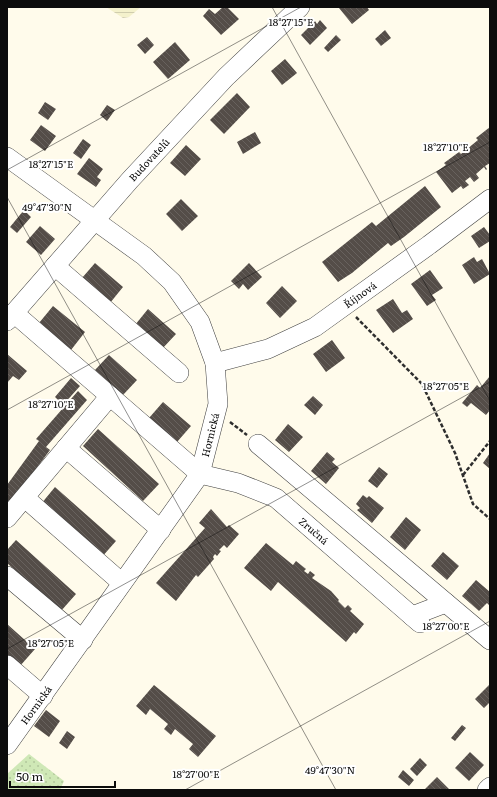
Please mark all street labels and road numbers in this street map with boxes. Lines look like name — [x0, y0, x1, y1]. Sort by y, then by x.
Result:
street label: Budovatelů — [125, 134, 173, 184]
street label: Říjnová — [340, 277, 380, 311]
street label: Hornická — [197, 411, 222, 459]
street label: Zručná — [296, 513, 333, 548]
street label: Hornická — [16, 682, 55, 727]

